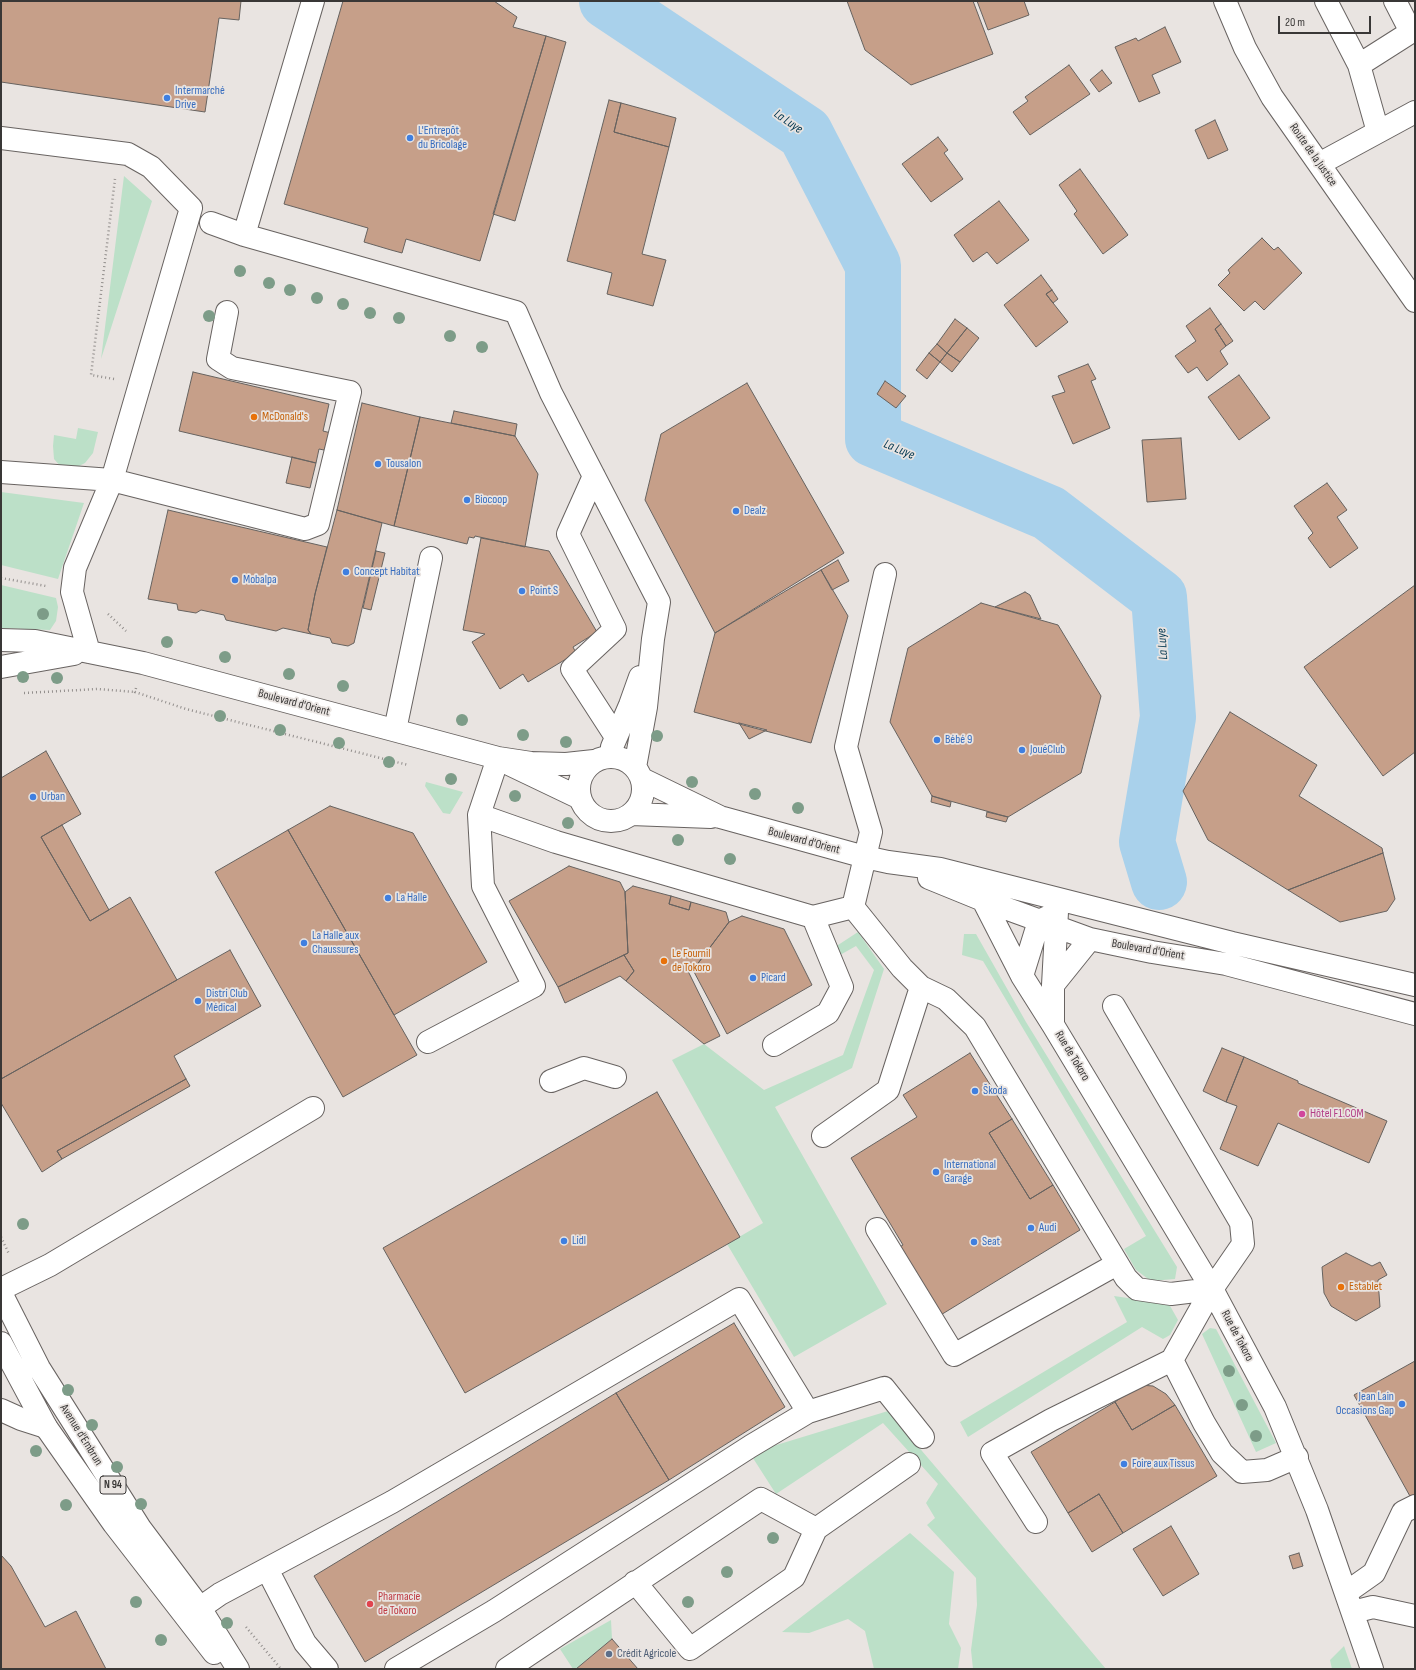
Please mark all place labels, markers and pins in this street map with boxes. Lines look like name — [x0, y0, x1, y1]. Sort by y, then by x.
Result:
place label: Intermarché Drive — [175, 84, 225, 112]
marker: Intermarché Drive — [162, 93, 172, 103]
place label: L'Entrepôt du Bricolage — [418, 124, 467, 152]
marker: L'Entrepôt du Bricolage — [405, 133, 415, 143]
place label: McDonald's — [262, 410, 308, 424]
marker: McDonald's — [249, 412, 259, 422]
place label: Tousalon — [386, 457, 421, 471]
marker: Tousalon — [373, 459, 383, 469]
place label: Biocoop — [475, 493, 507, 507]
marker: Biocoop — [462, 495, 472, 505]
place label: Dealz — [744, 504, 766, 518]
marker: Dealz — [731, 506, 741, 516]
place label: Concept Habitat — [354, 565, 420, 579]
marker: Concept Habitat — [341, 567, 351, 577]
place label: Mobalpa — [243, 573, 277, 587]
marker: Mobalpa — [230, 575, 240, 585]
place label: Point S — [530, 584, 558, 598]
marker: Point S — [517, 586, 527, 596]
place label: Bébé 9 — [945, 733, 972, 747]
marker: Bébé 9 — [932, 735, 942, 745]
place label: JouéClub — [1030, 743, 1065, 757]
marker: JouéClub — [1017, 745, 1027, 755]
place label: Urban — [41, 790, 65, 804]
marker: Urban — [28, 792, 38, 802]
place label: La Halle — [396, 891, 427, 905]
marker: La Halle — [383, 893, 393, 903]
place label: La Halle aux Chaussures — [312, 929, 359, 957]
marker: La Halle aux Chaussures — [299, 938, 309, 948]
place label: Le Fournil de Tokoro — [672, 947, 710, 975]
marker: Le Fournil de Tokoro — [659, 956, 669, 966]
place label: Picard — [761, 971, 786, 985]
marker: Picard — [748, 973, 758, 983]
place label: Distri Club Médical — [206, 987, 248, 1015]
marker: Distri Club Médical — [193, 996, 203, 1006]
place label: Škoda — [983, 1084, 1007, 1098]
marker: Škoda — [970, 1086, 980, 1096]
place label: Hôtel F1.COM — [1310, 1107, 1364, 1121]
marker: Hôtel F1.COM — [1297, 1109, 1307, 1119]
place label: International Garage — [944, 1158, 996, 1186]
marker: International Garage — [931, 1167, 941, 1177]
place label: Audi — [1039, 1221, 1056, 1235]
marker: Audi — [1026, 1223, 1036, 1233]
place label: Lidl — [572, 1234, 586, 1248]
place label: Seat — [982, 1235, 1000, 1249]
marker: Lidl — [559, 1236, 569, 1246]
marker: Seat — [969, 1237, 979, 1247]
place label: Establet — [1349, 1280, 1382, 1294]
marker: Establet — [1336, 1282, 1346, 1292]
place label: Jean Lain Occasions Gap — [1336, 1390, 1394, 1418]
marker: Jean Lain Occasions Gap — [1397, 1399, 1407, 1409]
place label: Foire aux Tissus — [1132, 1457, 1195, 1471]
marker: Foire aux Tissus — [1119, 1459, 1129, 1469]
place label: Pharmacie de Tokoro — [378, 1590, 420, 1618]
marker: Pharmacie de Tokoro — [365, 1599, 375, 1609]
place label: Crédit Agricole — [617, 1647, 676, 1661]
marker: Crédit Agricole — [604, 1649, 614, 1659]

